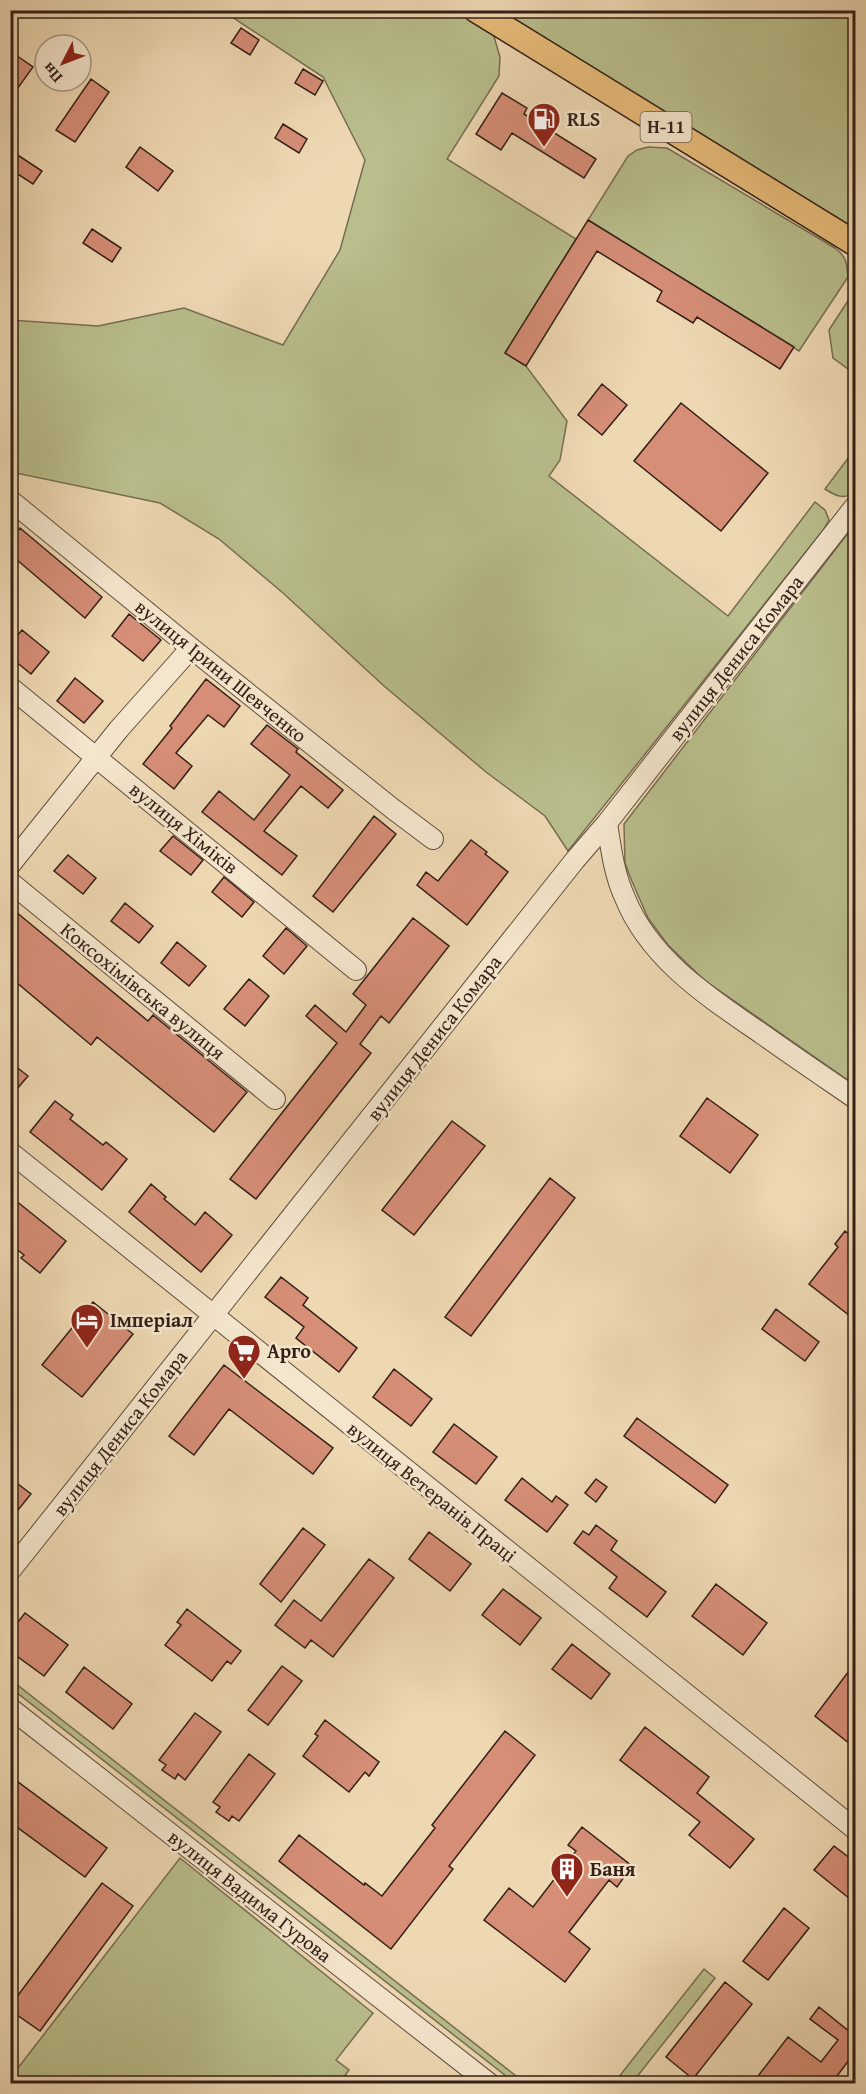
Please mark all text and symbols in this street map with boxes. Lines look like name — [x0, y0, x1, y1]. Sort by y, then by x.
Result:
north arrow — [33, 33, 93, 93]
text: Пн — [36, 57, 68, 89]
fuel station icon: RLS — [526, 101, 562, 148]
place label: RLS — [567, 104, 600, 133]
road number: Н-11 — [640, 112, 692, 142]
street label: вулиця Дениса Комара — [661, 568, 810, 747]
street label: вулиця Ірини Шевченко — [129, 592, 313, 749]
street label: вулиця Хіміків — [124, 775, 245, 881]
street label: Коксохімівська вулиця — [55, 915, 232, 1066]
street label: вулиця Дениса Комара — [359, 948, 508, 1127]
hotel icon: Імперіал — [69, 1302, 105, 1349]
place label: Імперіал — [110, 1305, 193, 1334]
supermarket icon: Арго — [226, 1333, 262, 1380]
place label: Арго — [267, 1336, 311, 1365]
street label: вулиця Дениса Комара — [45, 1343, 194, 1522]
street label: вулиця Ветеранів Праці — [341, 1414, 523, 1569]
street label: вулиця Вадима Гурова — [162, 1822, 339, 1969]
building icon: Баня — [549, 1851, 585, 1898]
place label: Баня — [590, 1854, 636, 1883]

